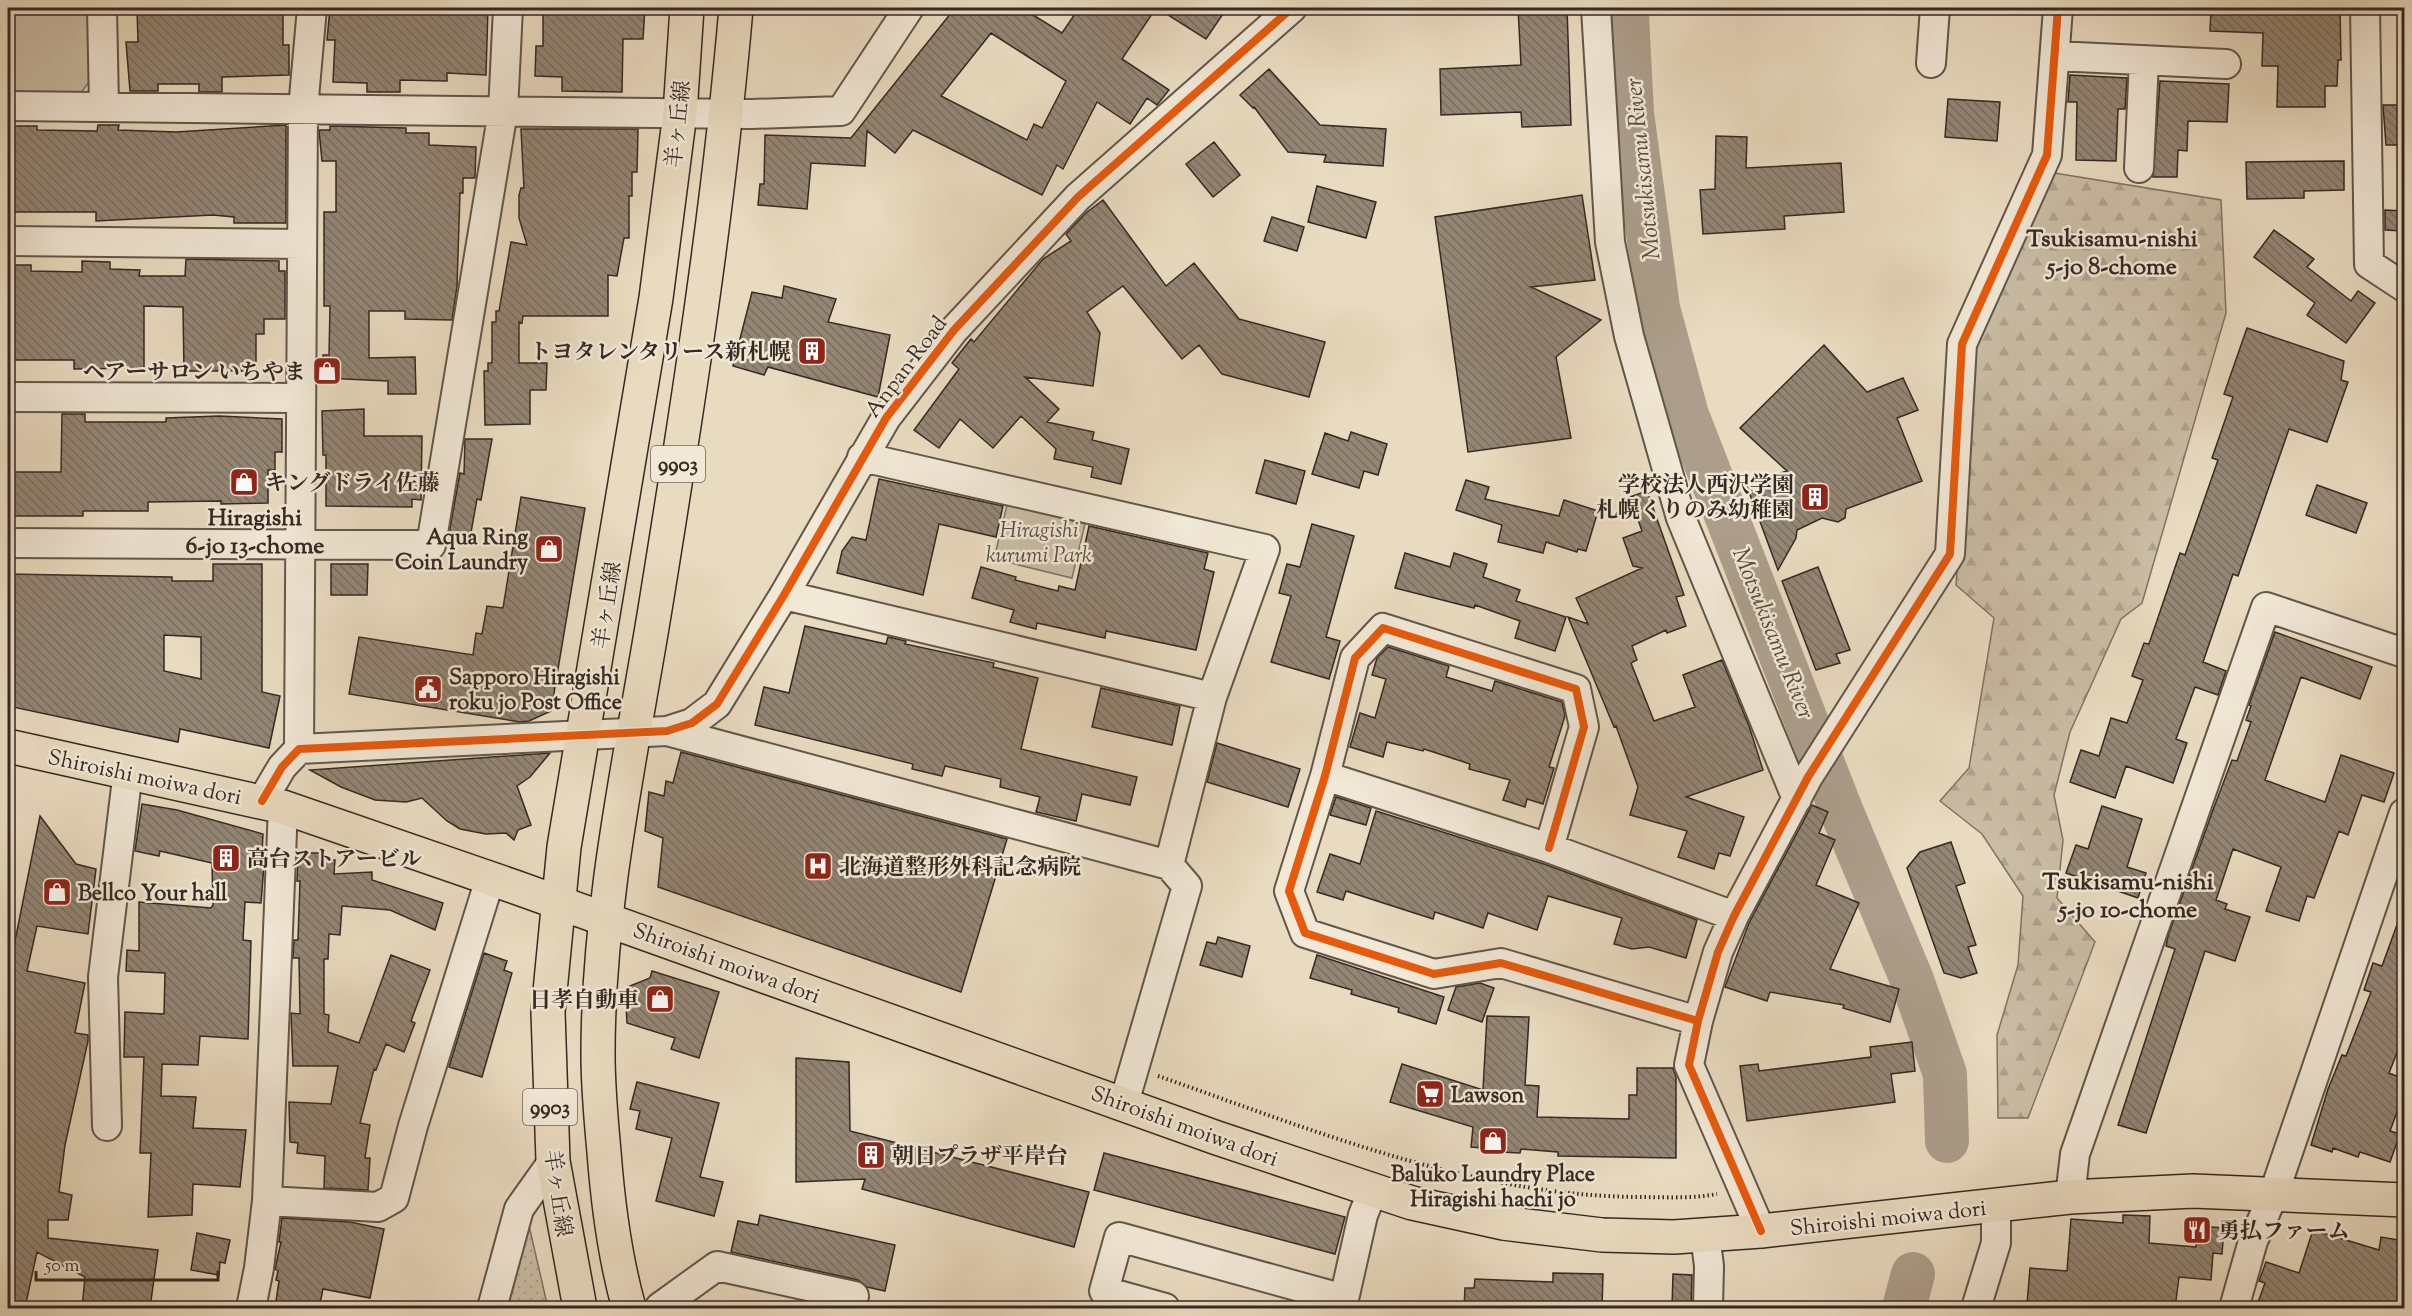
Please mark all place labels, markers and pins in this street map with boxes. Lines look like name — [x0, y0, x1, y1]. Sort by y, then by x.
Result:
building icon: トヨタレンタリース新札幌 — [796, 335, 828, 367]
place label: トヨタレンタリース新札幌 — [530, 338, 791, 370]
shop icon: ヘアーサロン いちやま — [311, 355, 343, 387]
place label: ヘアーサロン いちやま — [83, 358, 306, 390]
shop icon: キングドライ佐藤 — [228, 466, 260, 498]
place label: キングドライ佐藤 — [265, 469, 440, 501]
place label: 学校法人西沢学園 札幌くりのみ幼稚園 — [1596, 471, 1794, 528]
building icon: 学校法人西沢学園 札幌くりのみ幼稚園 — [1799, 481, 1831, 513]
place label: Aqua Ring Coin Laundry — [395, 523, 528, 580]
shop icon: Aqua Ring Coin Laundry — [533, 533, 565, 565]
place label: Sapporo Hiragishi roku jo Post Office — [449, 663, 622, 720]
public building icon: Sapporo Hiragishi roku jo Post Office — [412, 673, 444, 705]
building icon: 高台ストアービル — [210, 842, 242, 874]
place label: 高台ストアービル — [247, 845, 422, 877]
hospital icon: 北海道整形外科記念病院 — [802, 850, 834, 882]
place label: 北海道整形外科記念病院 — [839, 853, 1081, 885]
shop icon: Bellco Your hall — [41, 876, 73, 908]
place label: Bellco Your hall — [78, 879, 228, 911]
shop icon: 日孝自動車 — [644, 983, 676, 1015]
place label: 日孝自動車 — [529, 986, 639, 1018]
supermarket icon: Lawson — [1414, 1078, 1446, 1110]
place label: Lawson — [1451, 1081, 1524, 1113]
shop icon: Baluko Laundry Place Hiragishi hachi jo — [1477, 1125, 1509, 1157]
building icon: 朝日プラザ平岸台 — [855, 1139, 887, 1171]
place label: 朝日プラザ平岸台 — [892, 1142, 1068, 1174]
place label: Baluko Laundry Place Hiragishi hachi jo — [1391, 1160, 1595, 1217]
restaurant icon: 勇払ファーム — [2181, 1214, 2213, 1246]
place label: 勇払ファーム — [2218, 1217, 2350, 1249]

